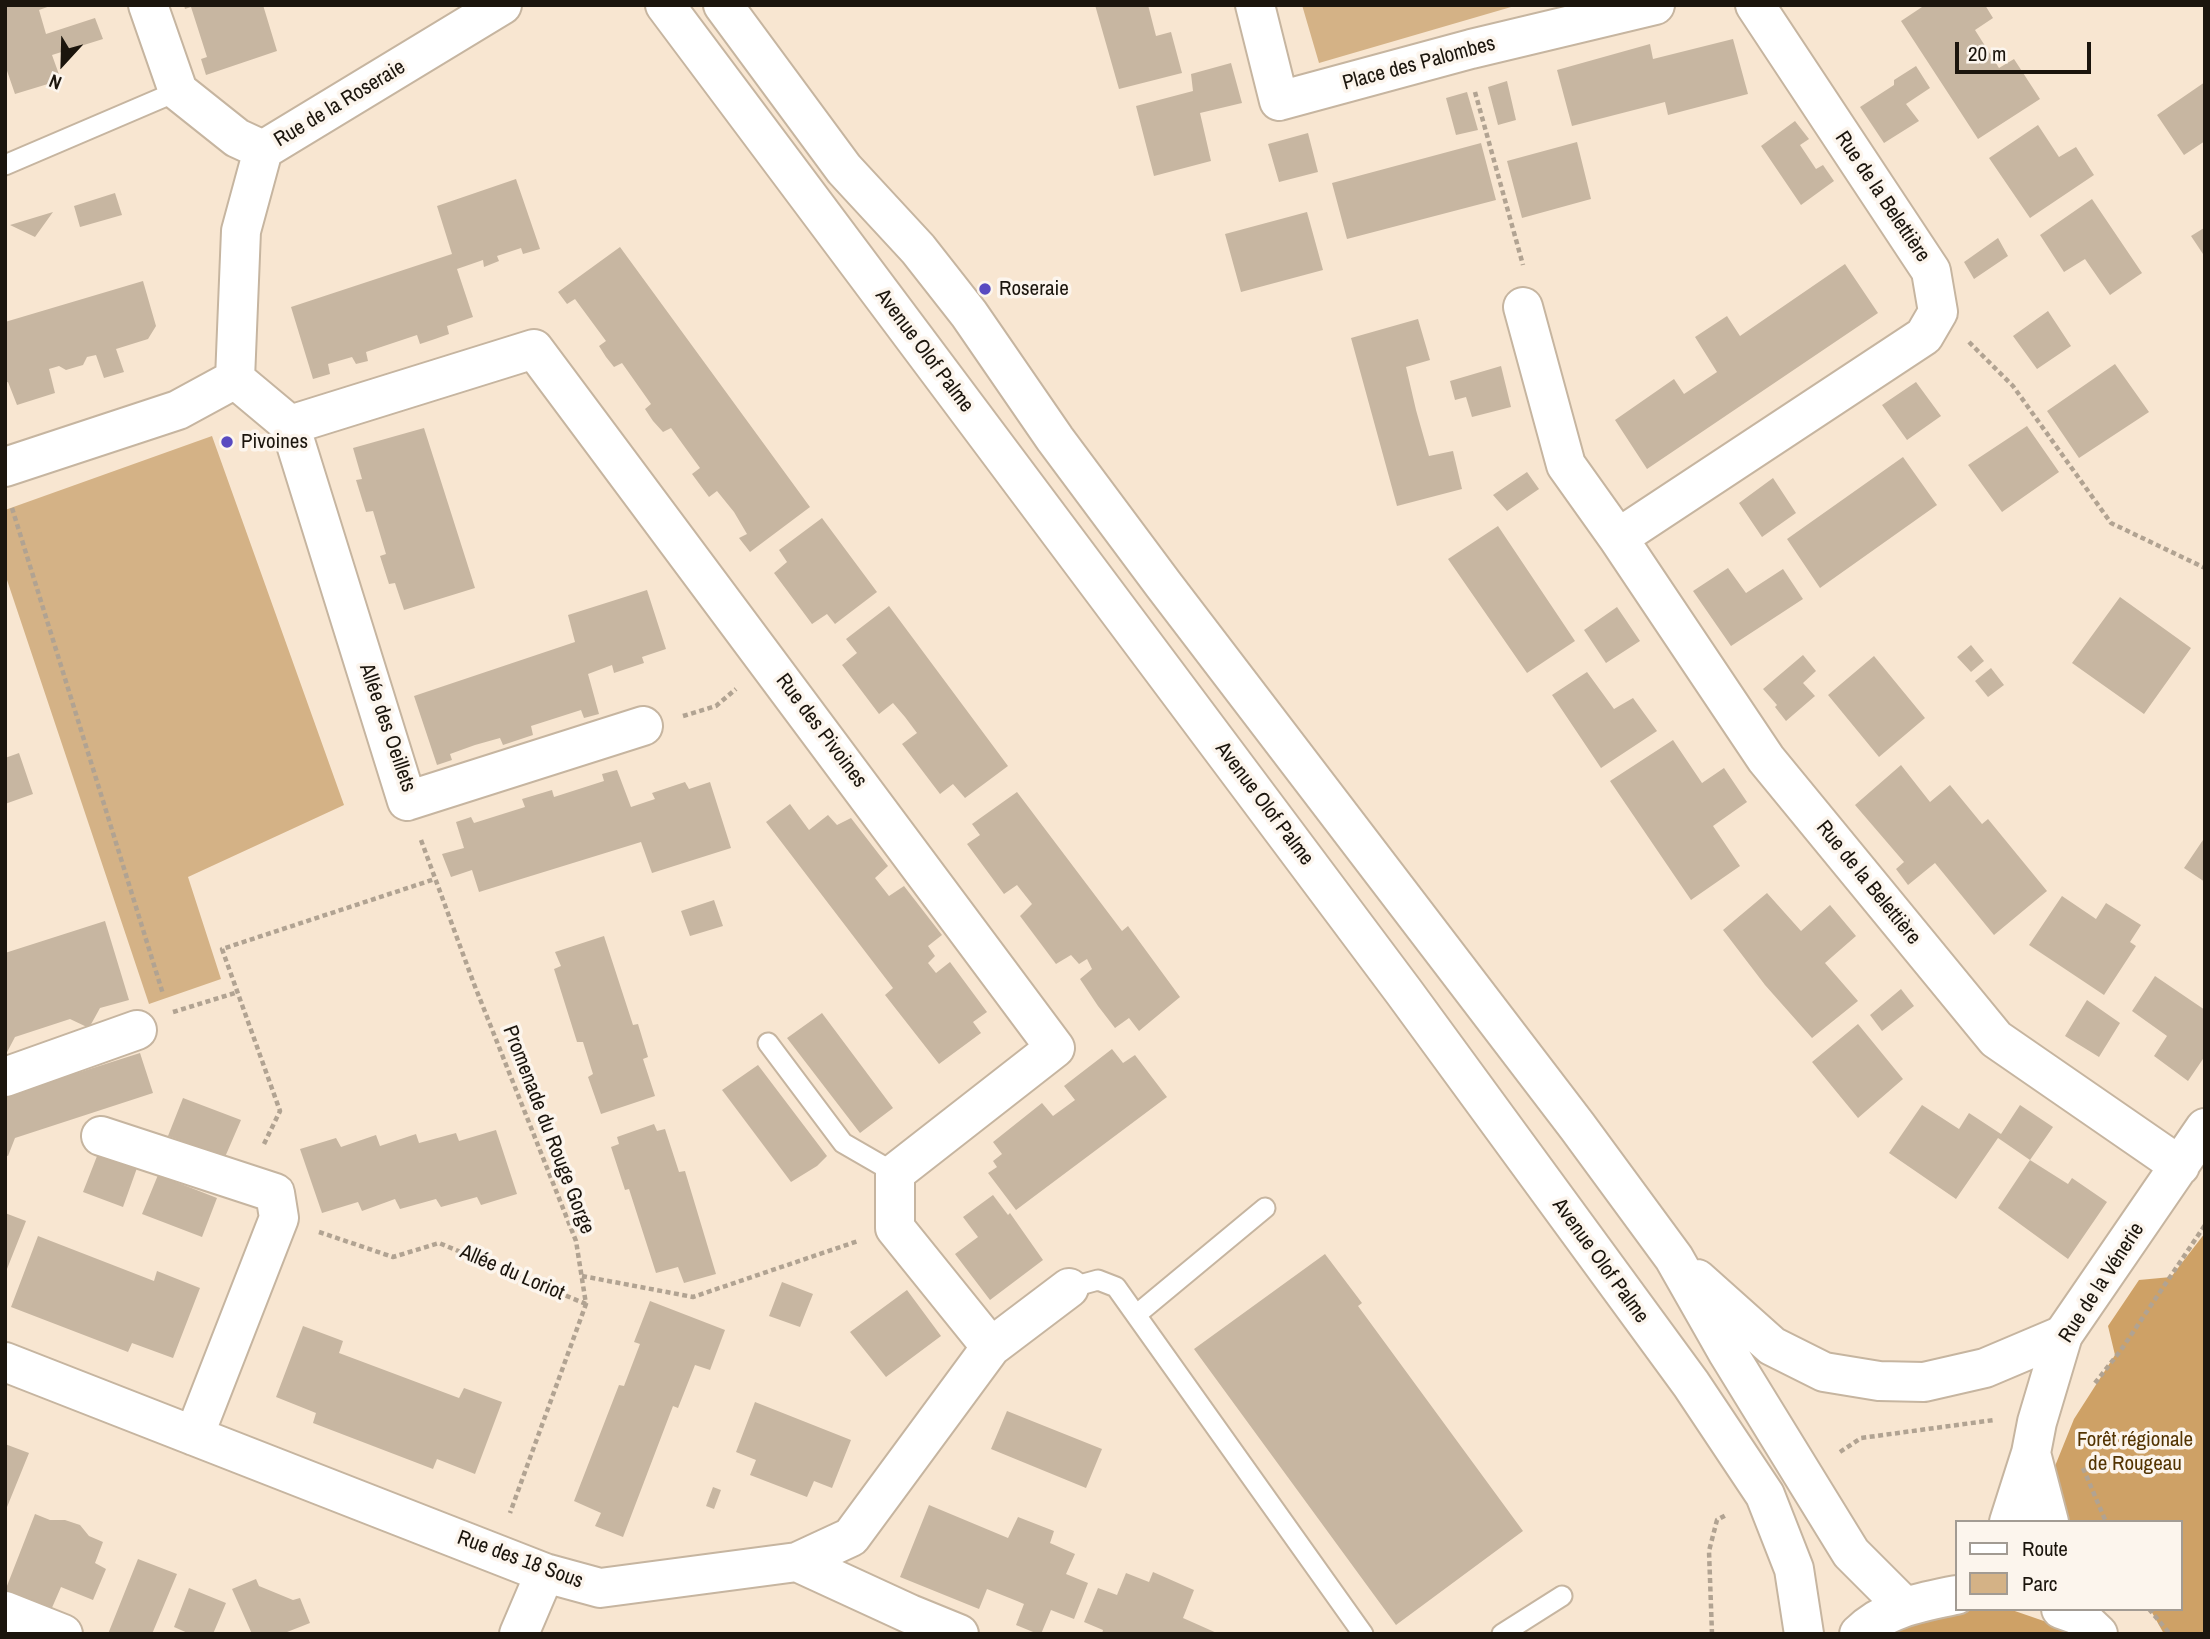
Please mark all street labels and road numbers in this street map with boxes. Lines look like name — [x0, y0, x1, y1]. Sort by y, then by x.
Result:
street label: Place des Palombes — [1340, 32, 1498, 96]
street label: Rue de la Roseraie — [270, 55, 410, 153]
street label: Rue de la Belettière — [1829, 127, 1935, 267]
street label: Avenue Olof Palme — [869, 284, 979, 418]
street label: Allée des Oeillets — [353, 661, 421, 795]
street label: Rue des Pivoines — [770, 669, 872, 793]
street label: Avenue Olof Palme — [1209, 737, 1319, 871]
street label: Rue de la Belettière — [1810, 816, 1926, 950]
street label: Promenade du Rouge Gorge — [497, 1022, 599, 1238]
street label: Avenue Olof Palme — [1546, 1194, 1654, 1328]
street label: Rue de la Vénerie — [2054, 1218, 2150, 1348]
street label: Allée du Loriot — [456, 1240, 568, 1306]
street label: Rue des 18 Sous — [454, 1526, 586, 1594]

